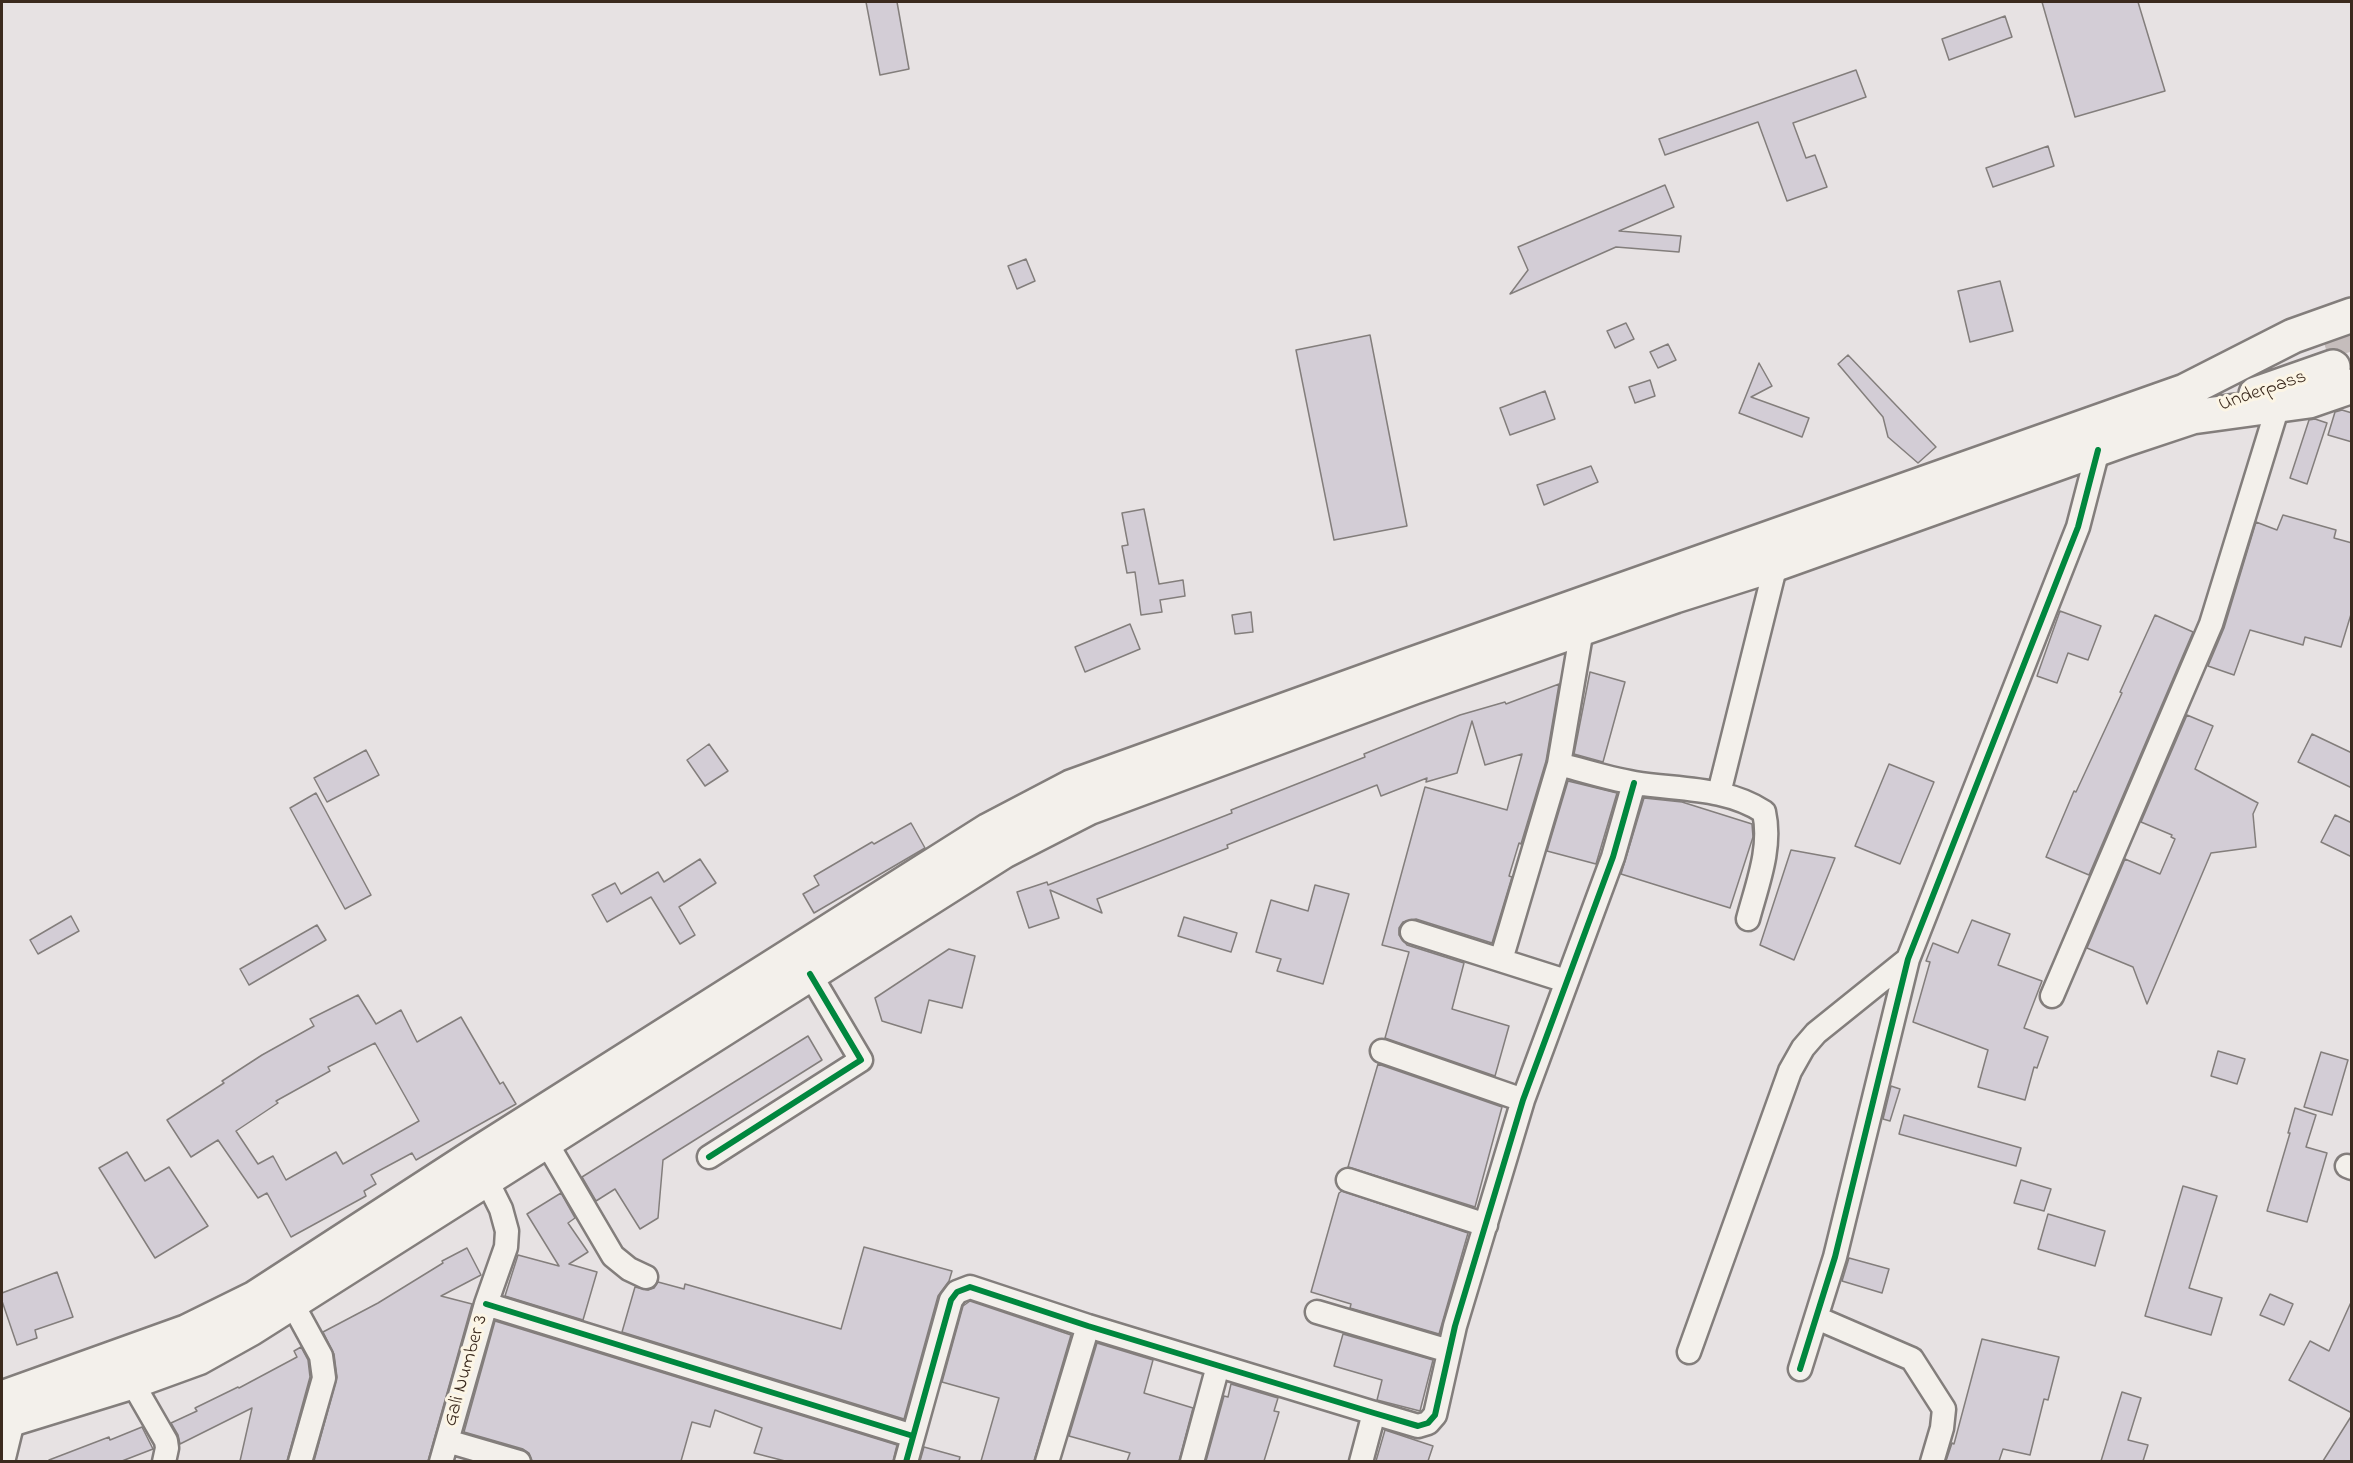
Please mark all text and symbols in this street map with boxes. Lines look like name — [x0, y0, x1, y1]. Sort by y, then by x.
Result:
street label: Underpass — [2216, 366, 2310, 418]
street label: Gali Number 3 — [440, 1313, 494, 1429]

